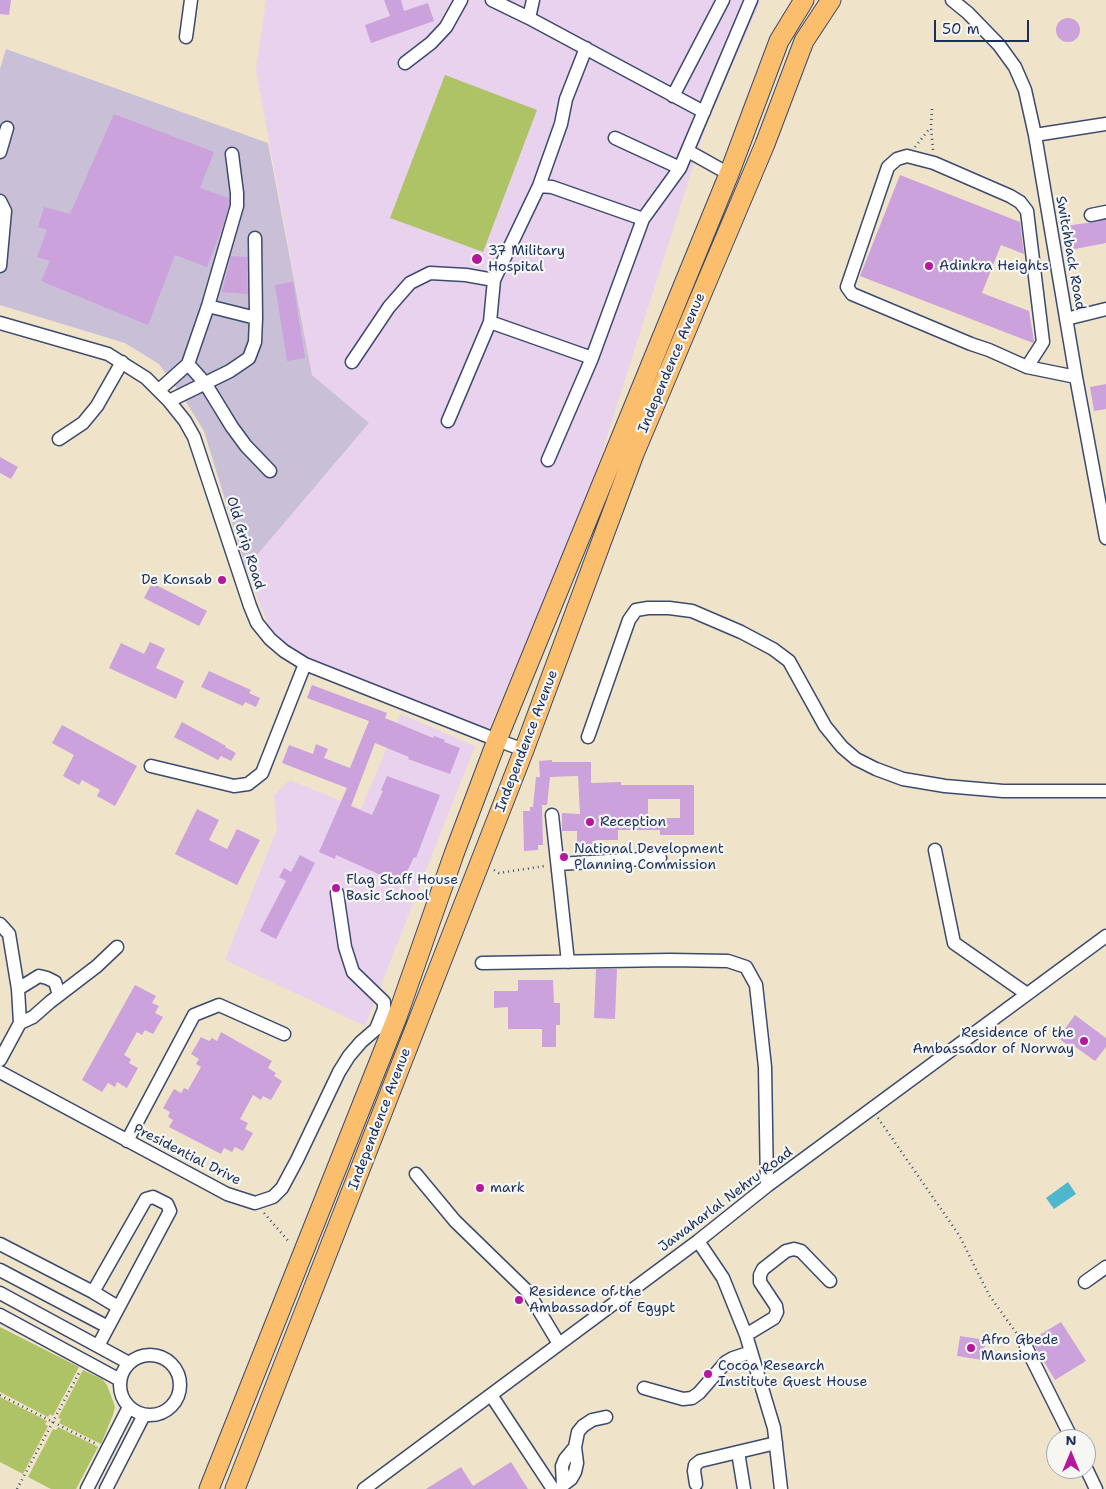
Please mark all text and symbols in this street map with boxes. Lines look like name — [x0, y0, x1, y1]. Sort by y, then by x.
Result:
scale bar — [936, 10, 1031, 42]
text: 50 m — [942, 19, 980, 39]
street label: Switchback Road — [1052, 195, 1088, 311]
place label: 37 Military Hospital — [488, 243, 565, 276]
marker: 37 Military Hospital — [470, 252, 484, 266]
place label: Adinkra Heights — [939, 258, 1049, 274]
marker: Adinkra Heights — [923, 260, 935, 272]
street label: Independence Avenue — [635, 290, 709, 436]
street label: Old Grip Road — [222, 495, 268, 591]
place label: De Konsab — [141, 572, 212, 588]
marker: De Konsab — [216, 574, 228, 586]
street label: Independence Avenue — [492, 668, 562, 814]
place label: Reception — [600, 814, 666, 830]
marker: Reception — [584, 816, 596, 828]
place label: National Development Planning Commission — [574, 841, 724, 874]
marker: National Development Planning Commission — [558, 851, 570, 863]
place label: Flag Staff House Basic School — [346, 872, 458, 904]
marker: Flag Staff House Basic School — [330, 882, 342, 894]
place label: Residence of the Ambassador of Norway — [912, 1025, 1074, 1058]
marker: Residence of the Ambassador of Norway — [1078, 1035, 1090, 1047]
street label: Independence Avenue — [345, 1046, 415, 1192]
street label: Presidential Drive — [130, 1121, 244, 1189]
street label: Jawaharlal Nehru Road — [656, 1144, 796, 1256]
place label: mark — [490, 1180, 525, 1196]
marker: mark — [474, 1182, 486, 1194]
place label: Residence of the Ambassador of Egypt — [529, 1284, 675, 1316]
marker: Residence of the Ambassador of Egypt — [513, 1294, 525, 1306]
place label: Afro Gbede Mansions — [981, 1332, 1058, 1364]
marker: Afro Gbede Mansions — [965, 1342, 977, 1354]
place label: Cocoa Research Institute Guest House — [718, 1358, 867, 1390]
marker: Cocoa Research Institute Guest House — [702, 1368, 714, 1380]
north arrow — [1046, 1429, 1096, 1479]
text: N — [1065, 1431, 1077, 1449]

